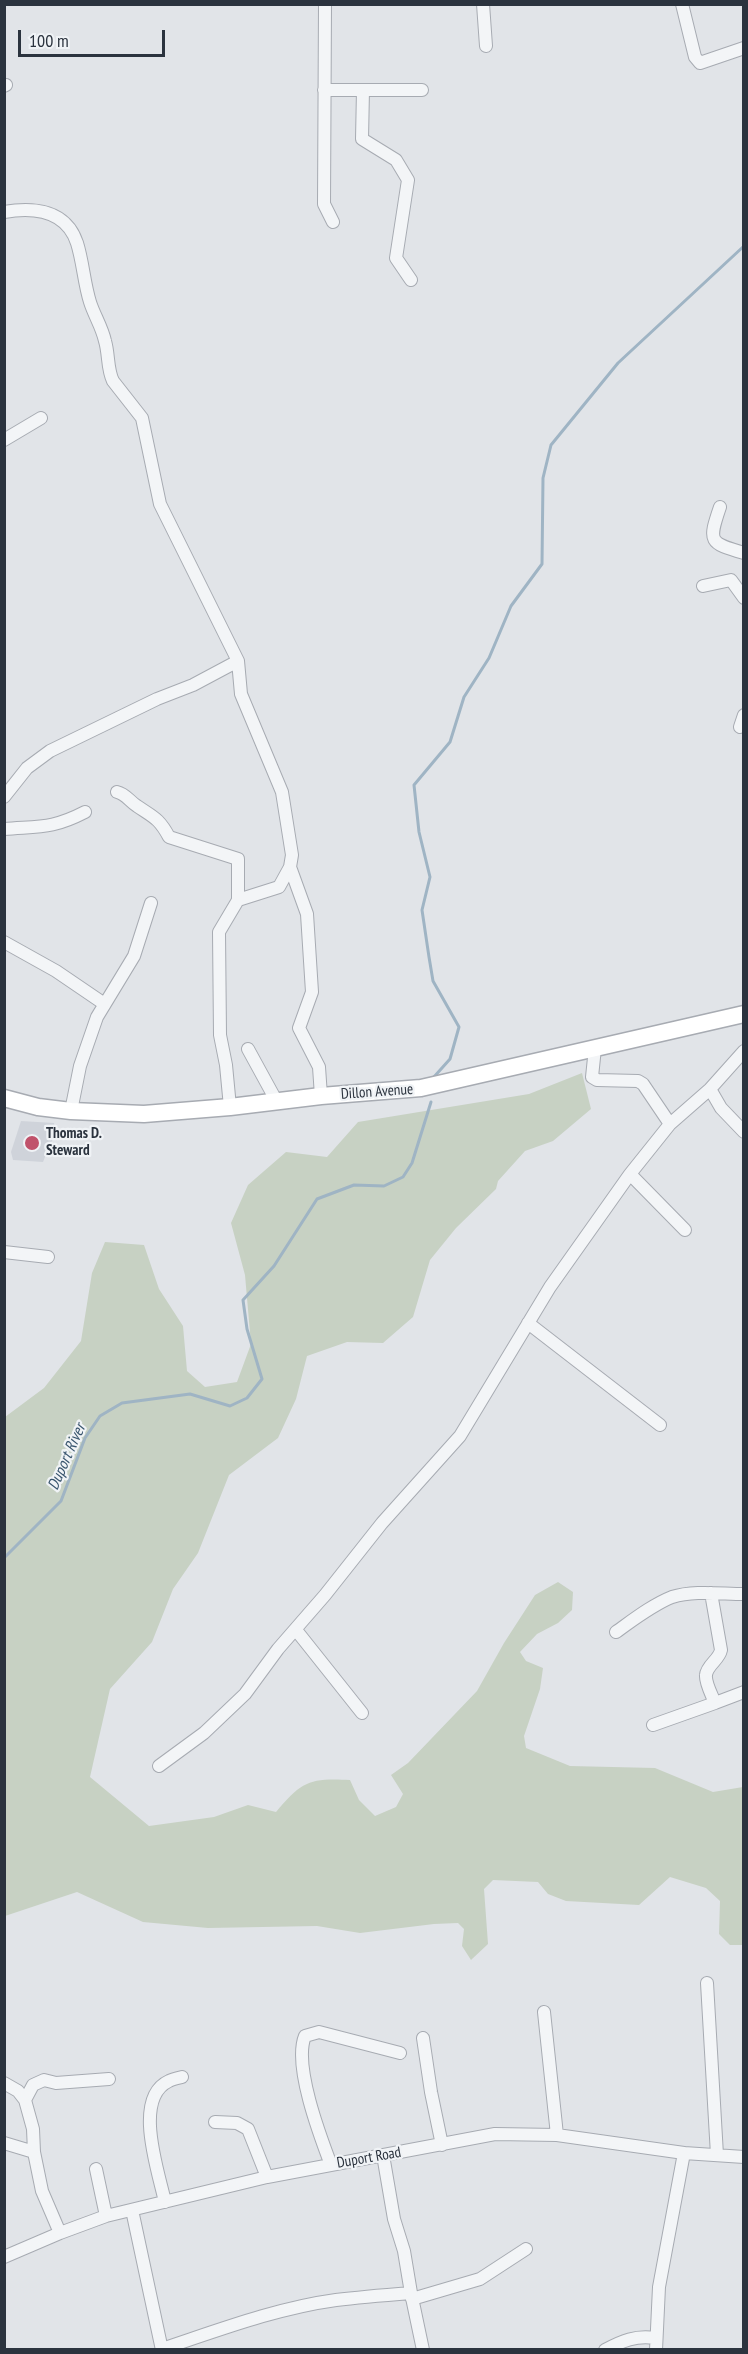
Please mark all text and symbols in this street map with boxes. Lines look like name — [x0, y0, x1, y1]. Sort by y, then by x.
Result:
scale bar — [21, 18, 168, 56]
text: 100 m — [29, 29, 69, 52]
street label: Dillon Avenue — [340, 1081, 414, 1103]
place label: Thomas D. Steward — [46, 1125, 102, 1160]
marker: Thomas D. Steward — [23, 1134, 41, 1152]
water label: Duport River — [44, 1421, 90, 1493]
street label: Duport Road — [336, 2144, 402, 2172]

